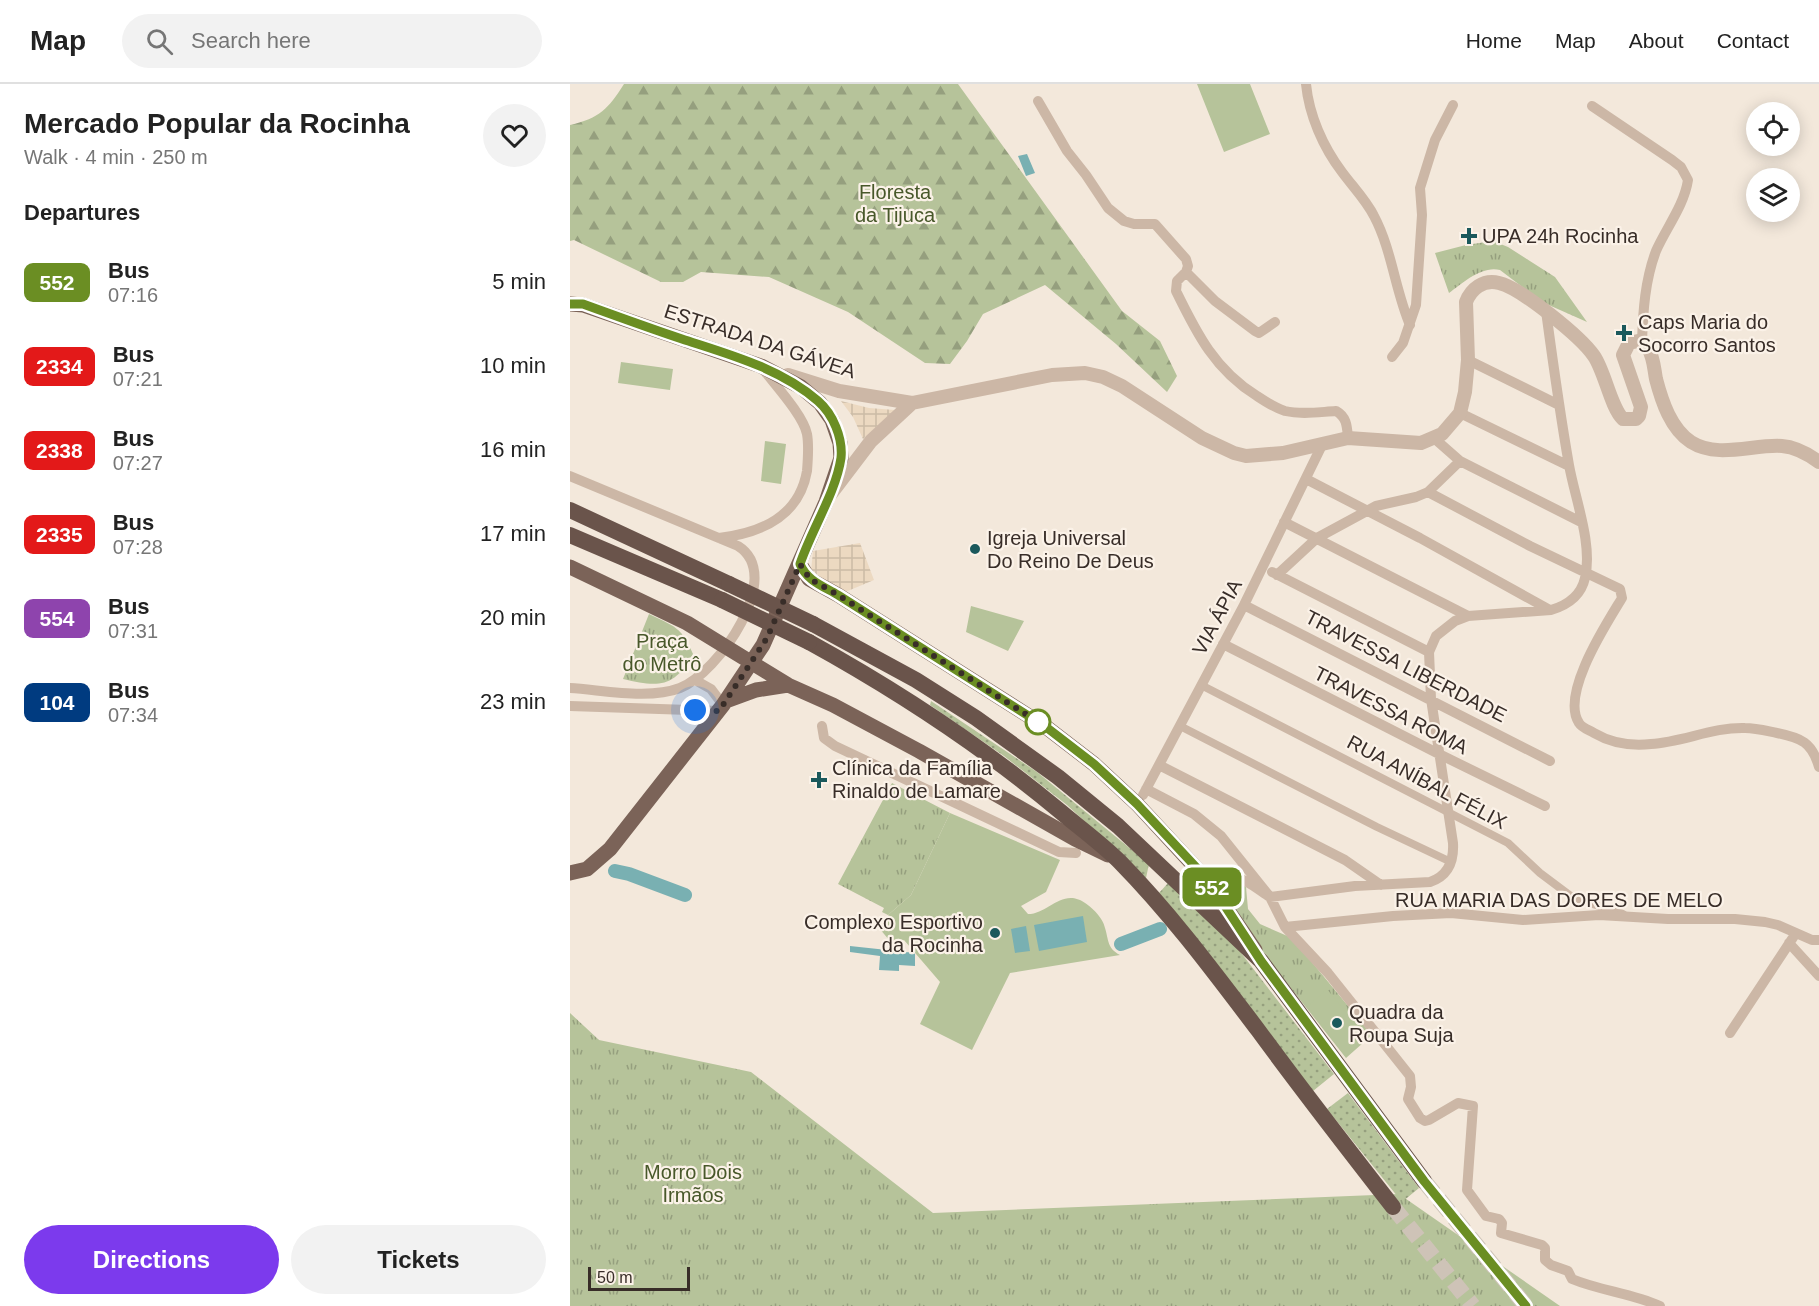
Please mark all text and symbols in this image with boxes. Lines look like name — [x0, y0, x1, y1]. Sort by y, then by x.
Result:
search box — [122, 14, 542, 68]
text: Map — [30, 25, 86, 56]
icon: search — [143, 25, 176, 58]
text: Search here — [191, 28, 311, 53]
text: Home — [1466, 29, 1522, 52]
text: Map — [1555, 29, 1596, 52]
text: About — [1629, 29, 1684, 52]
text: Contact — [1717, 29, 1789, 52]
map controls — [1746, 102, 1800, 222]
button: locate — [1746, 102, 1800, 156]
button: heart — [483, 104, 546, 167]
text: Mercado Popular da Rocinha — [24, 108, 410, 139]
text: Walk · 4 min · 250 m — [24, 146, 208, 168]
button: layers — [1746, 168, 1800, 222]
park label: Floresta da Tijuca — [855, 181, 936, 226]
text: Departures — [24, 200, 140, 225]
place label: UPA 24h Rocinha — [1482, 225, 1639, 247]
marker: UPA 24h Rocinha — [1460, 227, 1478, 245]
text: Bus — [108, 258, 150, 283]
text: 5 min — [492, 269, 546, 294]
text: 552 — [39, 271, 75, 294]
text: 07:16 — [108, 284, 158, 306]
street label: ESTRADA DA GÁVEA — [661, 300, 859, 383]
place label: Caps Maria do Socorro Santos — [1638, 311, 1776, 356]
marker: Caps Maria do Socorro Santos — [1615, 324, 1633, 342]
text: Bus — [113, 342, 154, 367]
text: 10 min — [480, 353, 546, 378]
text: 2334 — [36, 355, 83, 378]
text: 07:21 — [113, 368, 163, 390]
text: Bus — [113, 426, 154, 451]
text: 16 min — [480, 437, 546, 462]
text: 2338 — [36, 439, 83, 462]
text: 07:27 — [113, 452, 163, 474]
text: Bus — [113, 510, 154, 535]
text: 17 min — [480, 521, 546, 546]
text: 2335 — [36, 523, 83, 546]
place label: Igreja Universal Do Reino De Deus — [987, 527, 1154, 572]
text: 07:28 — [113, 536, 163, 558]
marker: Igreja Universal Do Reino De Deus — [968, 542, 982, 556]
street label: VIA ÁPIA — [1188, 575, 1246, 658]
text: Bus — [108, 594, 150, 619]
text: 20 min — [480, 605, 546, 630]
street label: TRAVESSA LIBERDADE — [1302, 606, 1510, 726]
text: 554 — [39, 607, 75, 630]
text: 07:31 — [108, 620, 158, 642]
park label: Praça do Metrô — [623, 630, 701, 675]
street label: TRAVESSA ROMA — [1310, 662, 1472, 759]
text: Bus — [108, 678, 150, 703]
text: 23 min — [480, 689, 546, 714]
text: 104 — [39, 691, 75, 714]
your location — [680, 695, 710, 725]
text: 07:34 — [108, 704, 158, 726]
unlabelled marker — [1025, 709, 1051, 735]
street label: RUA ANÍBAL FÉLIX — [1344, 731, 1510, 833]
place label: Clínica da Família Rinaldo de Lamare — [832, 757, 1001, 802]
marker: Clínica da Família Rinaldo de Lamare — [810, 771, 828, 789]
line badge: 552 — [1178, 868, 1246, 906]
text: 552 — [1194, 876, 1230, 899]
street label: RUA MARIA DAS DORES DE MELO — [1395, 889, 1723, 911]
place label: Complexo Esportivo da Rocinha — [804, 911, 984, 956]
marker: Complexo Esportivo da Rocinha — [988, 926, 1002, 940]
place label: Quadra da Roupa Suja — [1349, 1001, 1454, 1046]
marker: Quadra da Roupa Suja — [1330, 1016, 1344, 1030]
park label: Morro Dois Irmãos — [644, 1161, 742, 1206]
button: Directions — [24, 1225, 279, 1294]
button: Tickets — [291, 1225, 546, 1294]
scale bar — [588, 1264, 690, 1292]
text: 50 m — [597, 1269, 633, 1286]

